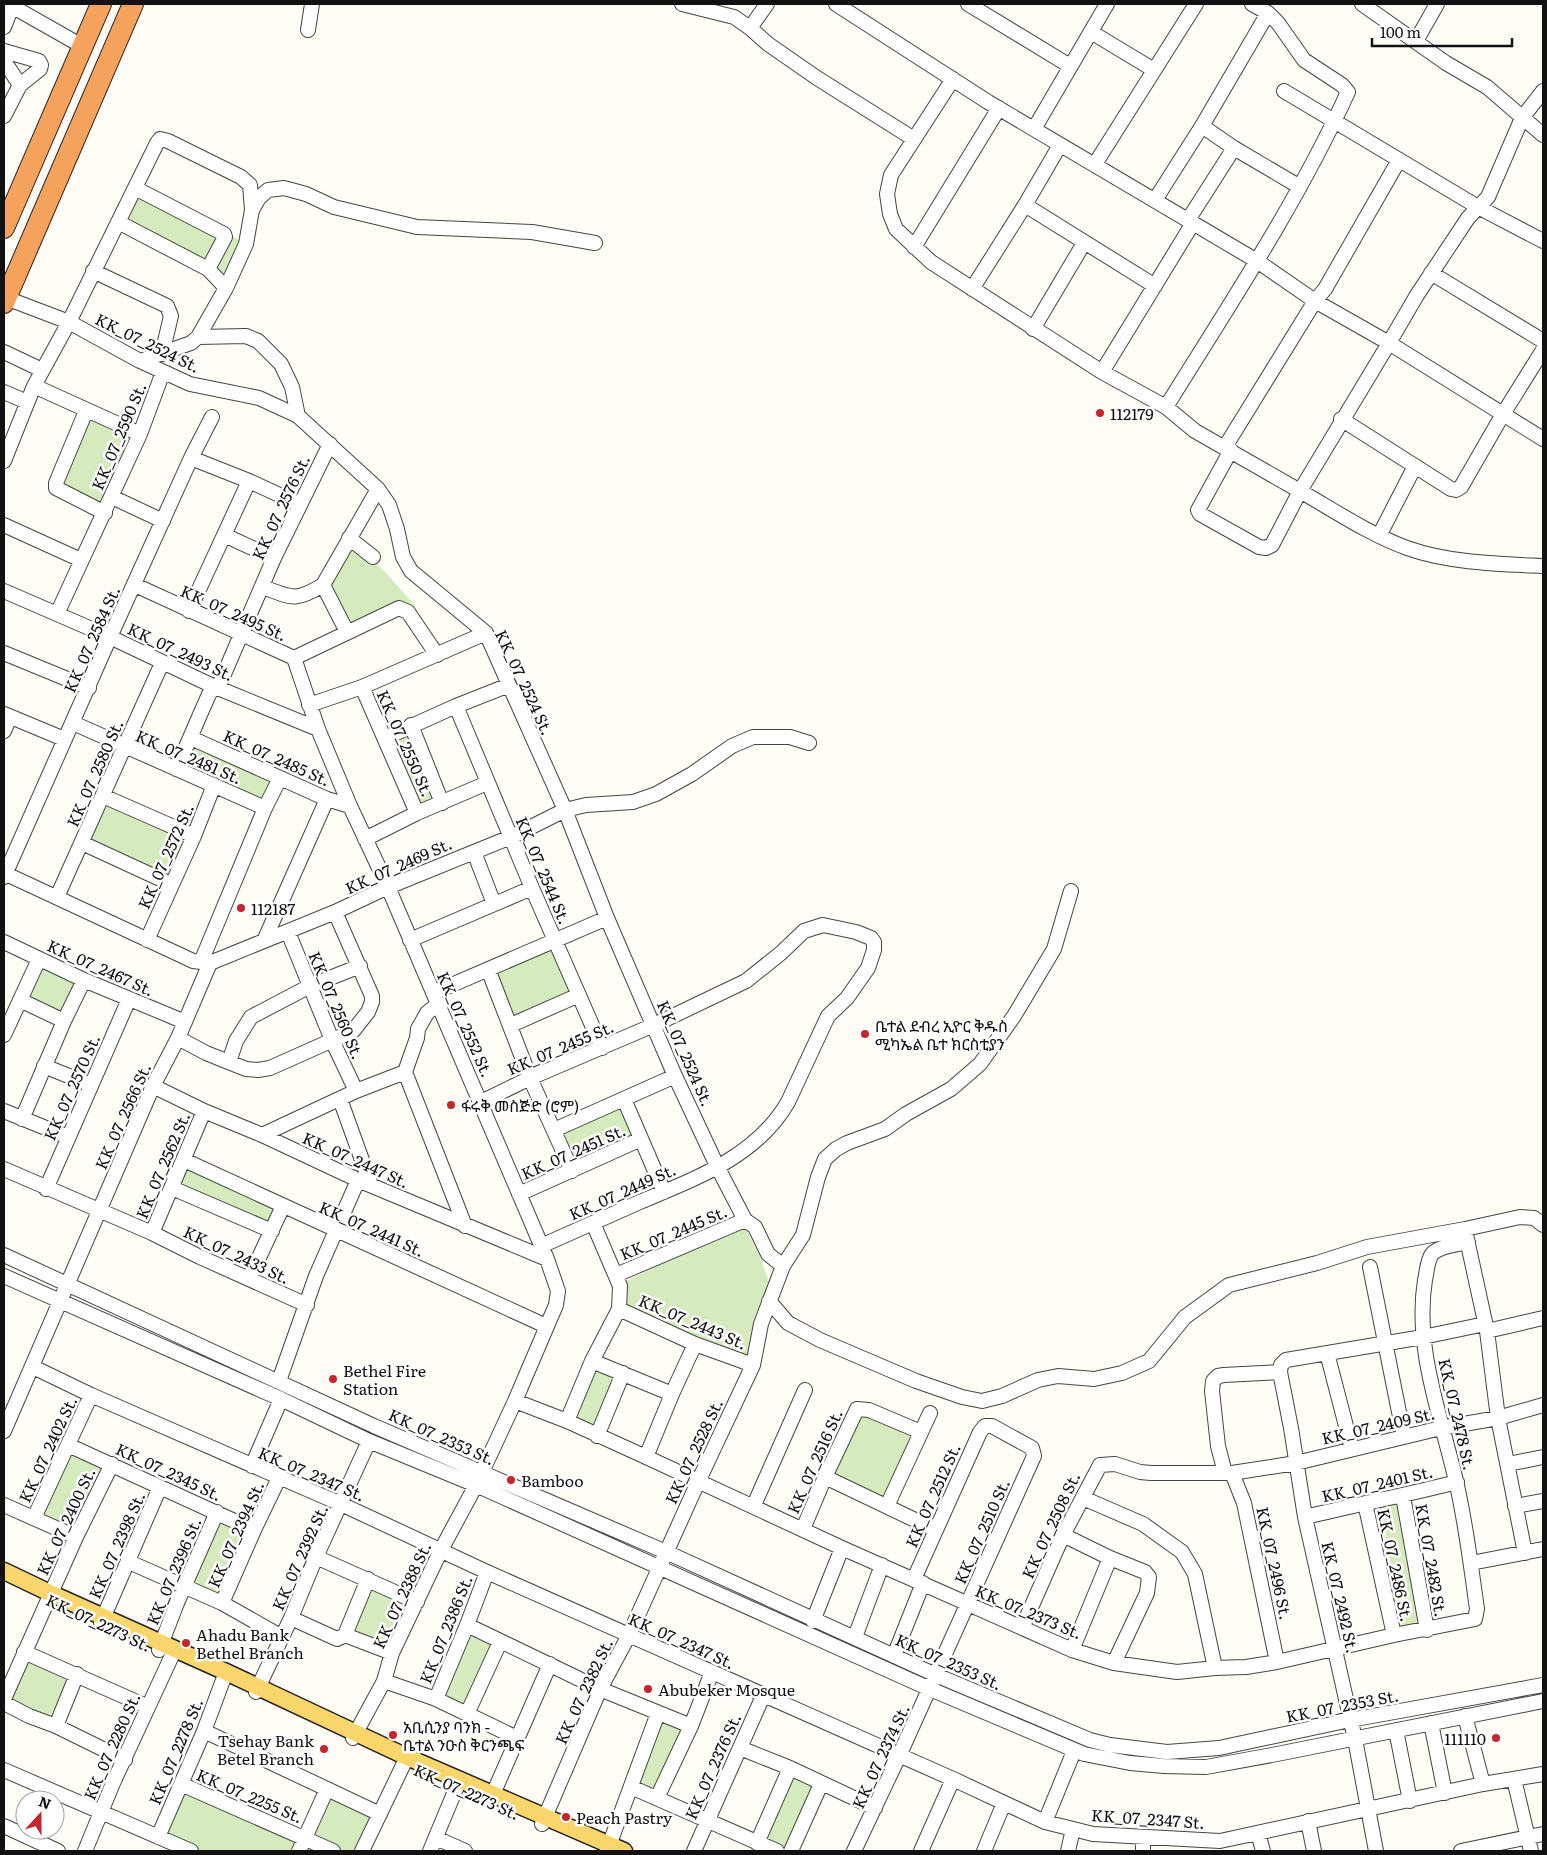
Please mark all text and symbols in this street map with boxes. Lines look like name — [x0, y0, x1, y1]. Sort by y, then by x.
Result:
scale bar — [1372, 15, 1512, 47]
text: 100 m — [1380, 20, 1421, 43]
street label: KK_07_2524 St. — [92, 306, 204, 378]
street label: KK_07_2590 St. — [85, 378, 151, 494]
place label: 112179 — [1110, 401, 1154, 425]
marker: 112179 — [1094, 407, 1106, 419]
street label: KK_07_2576 St. — [245, 450, 315, 564]
street label: KK_07_2495 St. — [177, 578, 291, 646]
street label: KK_07_2584 St. — [57, 582, 125, 696]
street label: KK_07_2493 St. — [124, 616, 238, 686]
street label: KK_07_2524 St. — [490, 625, 560, 739]
street label: KK_07_2550 St. — [372, 686, 440, 800]
street label: KK_07_2580 St. — [60, 715, 128, 831]
street label: KK_07_2481 St. — [132, 723, 246, 789]
street label: KK_07_2485 St. — [220, 723, 334, 791]
street label: KK_07_2572 St. — [131, 799, 199, 913]
street label: KK_07_2544 St. — [511, 812, 577, 928]
street label: KK_07_2469 St. — [341, 831, 455, 899]
place label: 112187 — [251, 896, 295, 920]
marker: 112187 — [235, 902, 247, 914]
street label: KK_07_2467 St. — [44, 933, 158, 1001]
street label: KK_07_2560 St. — [303, 947, 371, 1063]
street label: KK_07_2552 St. — [432, 967, 500, 1081]
street label: KK_07_2524 St. — [652, 996, 720, 1110]
place label: ቤተል ደብረ ኢዮር ቅዱስ ሚካኤል ቤተ ክርስቲያን — [875, 1013, 1008, 1055]
street label: KK_07_2455 St. — [503, 1014, 617, 1080]
marker: ቤተል ደብረ ኢዮር ቅዱስ ሚካኤል ቤተ ክርስቲያን — [859, 1028, 871, 1040]
street label: KK_07_2570 St. — [37, 1030, 105, 1144]
street label: KK_07_2566 St. — [88, 1059, 156, 1173]
place label: ፋሩቅ መስጅድ (ሮም) — [461, 1093, 579, 1117]
marker: ፋሩቅ መስጅድ (ሮም) — [445, 1099, 457, 1111]
street label: KK_07_2562 St. — [129, 1108, 195, 1222]
street label: KK_07_2451 St. — [517, 1117, 629, 1185]
street label: KK_07_2447 St. — [299, 1125, 413, 1193]
street label: KK_07_2449 St. — [565, 1157, 679, 1225]
street label: KK_07_2441 St. — [315, 1194, 429, 1262]
street label: KK_07_2445 St. — [615, 1199, 731, 1265]
street label: KK_07_2433 St. — [180, 1219, 294, 1289]
street label: KK_07_2443 St. — [635, 1287, 751, 1355]
street label: KK_07_2478 St. — [1433, 1356, 1483, 1472]
place label: Bethel Fire Station — [343, 1358, 426, 1400]
marker: Bethel Fire Station — [327, 1373, 339, 1385]
street label: KK_07_2402 St. — [12, 1392, 82, 1506]
street label: KK_07_2528 St. — [658, 1394, 728, 1508]
street label: KK_07_2409 St. — [1319, 1400, 1437, 1450]
street label: KK_07_2353 St. — [385, 1402, 499, 1470]
street label: KK_07_2516 St. — [780, 1405, 848, 1517]
street label: KK_07_2345 St. — [112, 1436, 226, 1506]
street label: KK_07_2512 St. — [898, 1439, 966, 1551]
street label: KK_07_2347 St. — [255, 1440, 369, 1506]
street label: KK_07_2401 St. — [1319, 1459, 1435, 1507]
street label: KK_07_2400 St. — [30, 1463, 100, 1579]
place label: Bamboo — [521, 1468, 584, 1492]
street label: KK_07_2508 St. — [1015, 1468, 1085, 1582]
marker: Bamboo — [505, 1474, 517, 1486]
street label: KK_07_2510 St. — [947, 1475, 1015, 1587]
street label: KK_07_2394 St. — [201, 1477, 269, 1591]
street label: KK_07_2398 St. — [82, 1488, 150, 1602]
street label: KK_07_2392 St. — [265, 1500, 333, 1614]
street label: KK_07_2482 St. — [1410, 1502, 1454, 1618]
street label: KK_07_2496 St. — [1251, 1504, 1299, 1622]
street label: KK_07_2486 St. — [1372, 1506, 1420, 1624]
street label: KK_07_2396 St. — [140, 1514, 206, 1628]
street label: KK_07_2388 St. — [366, 1538, 436, 1652]
street label: KK_07_2492 St. — [1316, 1539, 1366, 1655]
street label: KK_07_2386 St. — [412, 1571, 478, 1687]
street label: KK_07_2373 St. — [972, 1578, 1086, 1644]
street label: KK_07_2273 St. — [42, 1587, 156, 1657]
street label: KK_07_2347 St. — [625, 1606, 739, 1674]
place label: Ahadu Bank Bethel Branch — [196, 1622, 304, 1664]
street label: KK_07_2353 St. — [892, 1627, 1006, 1695]
street label: KK_07_2382 St. — [548, 1634, 618, 1748]
marker: Ahadu Bank Bethel Branch — [180, 1637, 192, 1649]
place label: Abubeker Mosque — [658, 1677, 795, 1701]
street label: KK_07_2353 St. — [1284, 1682, 1400, 1728]
marker: Abubeker Mosque — [642, 1683, 654, 1695]
street label: KK_07_2280 St. — [77, 1688, 145, 1804]
street label: KK_07_2278 St. — [142, 1694, 208, 1808]
street label: KK_07_2374 St. — [845, 1700, 915, 1812]
street label: KK_07_2376 St. — [678, 1709, 746, 1823]
place label: አቢሲንያ ባንክ - ቤተል ንዑስ ቅርንጫፍ — [403, 1714, 524, 1756]
place label: 111110 — [1444, 1726, 1486, 1750]
place label: Tsehay Bank Betel Branch — [217, 1728, 314, 1770]
marker: አቢሲንያ ባንክ - ቤተል ንዑስ ቅርንጫፍ — [387, 1729, 399, 1741]
marker: 111110 — [1490, 1732, 1502, 1744]
marker: Tsehay Bank Betel Branch — [318, 1743, 330, 1755]
street label: KK_07_2273 St. — [410, 1757, 524, 1825]
street label: KK_07_2255 St. — [193, 1762, 307, 1828]
north arrow — [15, 1790, 65, 1840]
text: N — [36, 1790, 54, 1813]
street label: KK_07_2347 St. — [1090, 1802, 1206, 1834]
place label: Peach Pastry — [576, 1805, 673, 1829]
marker: Peach Pastry — [560, 1811, 572, 1823]

